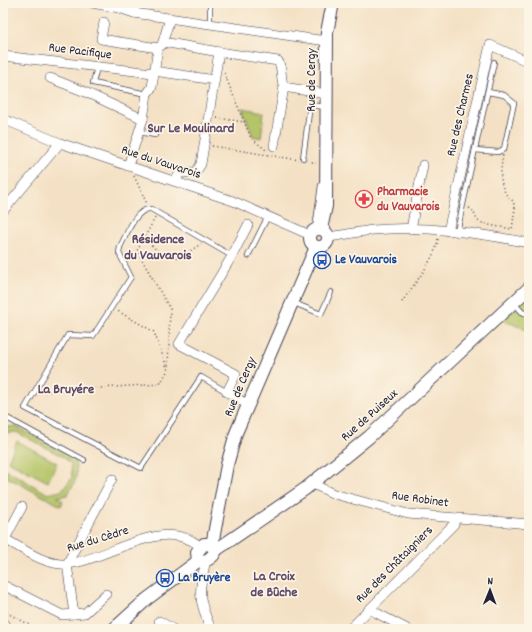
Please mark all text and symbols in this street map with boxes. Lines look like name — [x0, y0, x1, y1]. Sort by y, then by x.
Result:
street label: Rue Pacifique — [47, 39, 113, 65]
street label: Rue de Cergy — [303, 48, 322, 112]
street label: Rue des Charmes — [442, 72, 480, 158]
district label: Sur Le Moulinard — [148, 119, 235, 139]
street label: Rue du Vauvarois — [118, 141, 204, 185]
place label: Pharmacie du Vauvarois — [377, 183, 440, 217]
pharmacy icon: Pharmacie du Vauvarois — [354, 189, 374, 209]
district label: Résidence du Vauvarois — [124, 230, 192, 266]
bus stop icon: Le Vauvarois — [312, 250, 332, 270]
place label: Le Vauvarois — [335, 251, 397, 270]
street label: Rue de Cergy — [220, 353, 262, 420]
district label: La Bruyére — [38, 380, 94, 400]
street label: Rue de Puiseux — [337, 385, 403, 447]
street label: Rue Robinet — [390, 487, 450, 513]
street label: Rue du Cèdre — [65, 521, 132, 558]
street label: Rue des Châtaigniers — [352, 522, 438, 608]
district label: La Croix de Bûche — [251, 567, 297, 603]
bus stop icon: La Bruyère — [155, 568, 175, 588]
place label: La Bruyère — [178, 569, 231, 588]
north arrow — [470, 570, 510, 610]
text: N — [487, 574, 494, 590]

